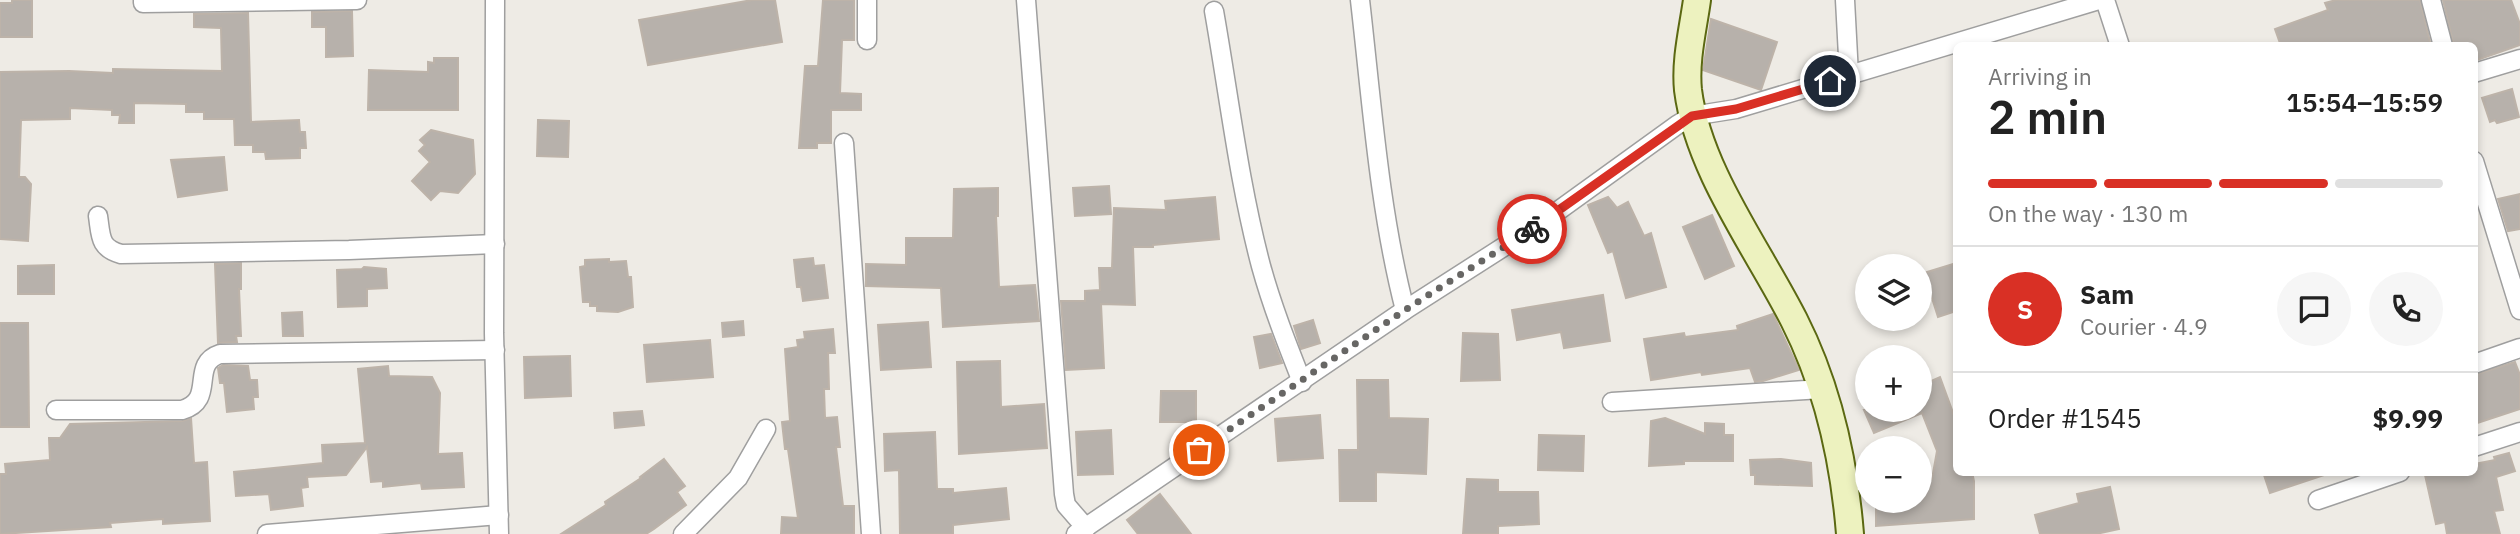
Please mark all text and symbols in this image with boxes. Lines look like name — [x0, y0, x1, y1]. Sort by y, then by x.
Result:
pin — [1800, 51, 1860, 111]
text: Arriving in — [1988, 61, 2092, 91]
icon: home — [1811, 62, 1849, 100]
text: 15:54–15:59 — [2286, 85, 2443, 119]
text: 2 min — [1988, 87, 2107, 147]
courier — [1497, 194, 1567, 264]
text: On the way · 130 m — [1988, 198, 2188, 228]
icon: bike — [1513, 210, 1551, 248]
map controls — [1855, 254, 1932, 513]
button: layers — [1855, 254, 1932, 331]
button: chat — [2277, 272, 2351, 346]
button: phone — [2369, 272, 2443, 346]
text: Sam — [2080, 277, 2134, 311]
text: S — [2017, 292, 2033, 326]
text: Courier · 4.9 — [2080, 311, 2208, 341]
button: + — [1855, 345, 1932, 422]
text: Order #1545 — [1988, 401, 2142, 435]
text: $9.99 — [2373, 401, 2443, 435]
pin — [1169, 420, 1229, 480]
icon: bag — [1180, 431, 1218, 469]
button: − — [1855, 436, 1932, 513]

